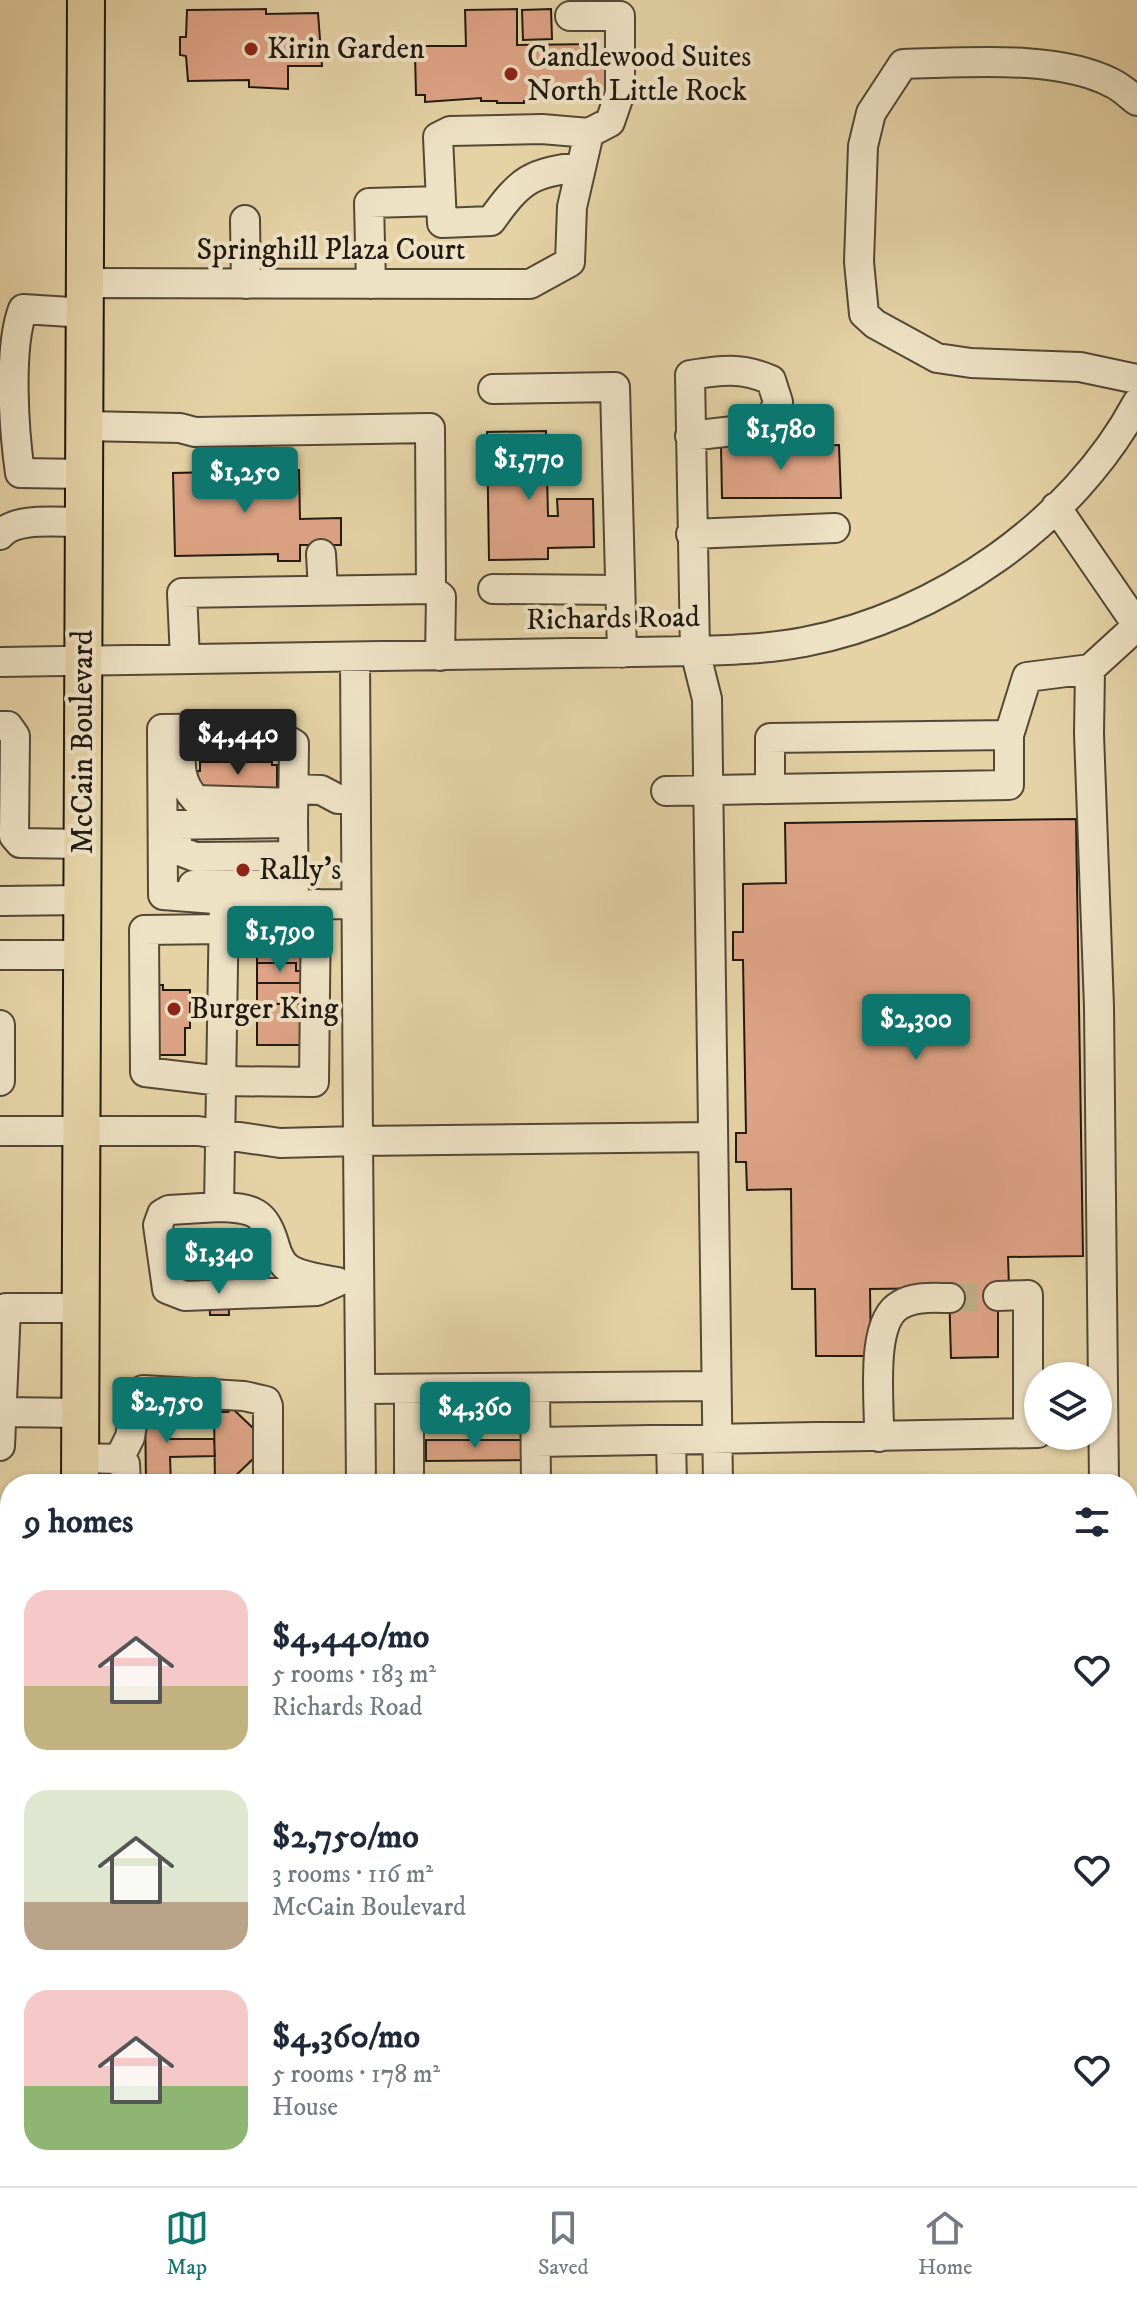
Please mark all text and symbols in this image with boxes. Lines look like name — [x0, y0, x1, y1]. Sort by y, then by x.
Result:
place label: Kirin Garden — [267, 31, 425, 68]
place label: Candlewood Suites North Little Rock — [527, 39, 751, 110]
marker: Kirin Garden — [242, 40, 260, 58]
marker: Candlewood Suites North Little Rock — [502, 65, 520, 83]
street label: Springhill Plaza Court — [197, 232, 465, 269]
pin: $1,780 — [716, 404, 846, 472]
text: $1,780 — [746, 413, 816, 446]
pin: $1,770 — [464, 434, 594, 502]
text: $1,770 — [494, 443, 564, 476]
pin: $1,250 — [180, 447, 310, 515]
text: $1,250 — [210, 456, 280, 489]
street label: Richards Road — [526, 599, 700, 639]
street label: McCain Boulevard — [65, 630, 102, 854]
pin: $4,440 — [173, 709, 303, 777]
text: $4,440 — [197, 718, 279, 751]
place label: Rally's — [259, 852, 341, 889]
marker: Rally's — [234, 861, 252, 879]
pin: $1,790 — [215, 906, 345, 974]
text: $1,790 — [245, 915, 315, 948]
place label: Burger King — [190, 991, 339, 1028]
pin: $2,300 — [851, 994, 981, 1062]
marker: Burger King — [165, 1000, 183, 1018]
text: $2,300 — [880, 1003, 952, 1036]
pin: $1,340 — [154, 1228, 284, 1296]
text: $1,340 — [184, 1237, 254, 1270]
map controls — [1024, 1362, 1112, 1450]
button: layers — [1024, 1362, 1112, 1450]
pin: $2,750 — [102, 1377, 232, 1445]
pin: $4,360 — [410, 1382, 540, 1450]
text: $2,750 — [130, 1386, 204, 1419]
text: $4,360 — [438, 1391, 512, 1424]
icon: filters — [1070, 1500, 1114, 1544]
text: 9 homes — [24, 1501, 133, 1543]
text: $4,440/mo — [272, 1616, 429, 1658]
icon: home — [88, 1622, 184, 1718]
icon: heart — [1070, 1648, 1114, 1692]
text: 5 rooms · 183 m² — [272, 1658, 436, 1691]
text: Richards Road — [272, 1691, 423, 1724]
text: $2,750/mo — [272, 1816, 419, 1858]
icon: home — [88, 1822, 184, 1918]
icon: heart — [1070, 1848, 1114, 1892]
text: 3 rooms · 116 m² — [272, 1858, 433, 1891]
text: McCain Boulevard — [272, 1891, 466, 1924]
text: $4,360/mo — [272, 2016, 420, 2058]
icon: home — [88, 2022, 184, 2118]
icon: heart — [1070, 2048, 1114, 2092]
text: 5 rooms · 178 m² — [272, 2058, 440, 2091]
text: House — [272, 2091, 338, 2124]
tab: Map — [165, 2206, 209, 2281]
tab: Saved — [538, 2206, 589, 2281]
tab: Home — [918, 2206, 972, 2281]

